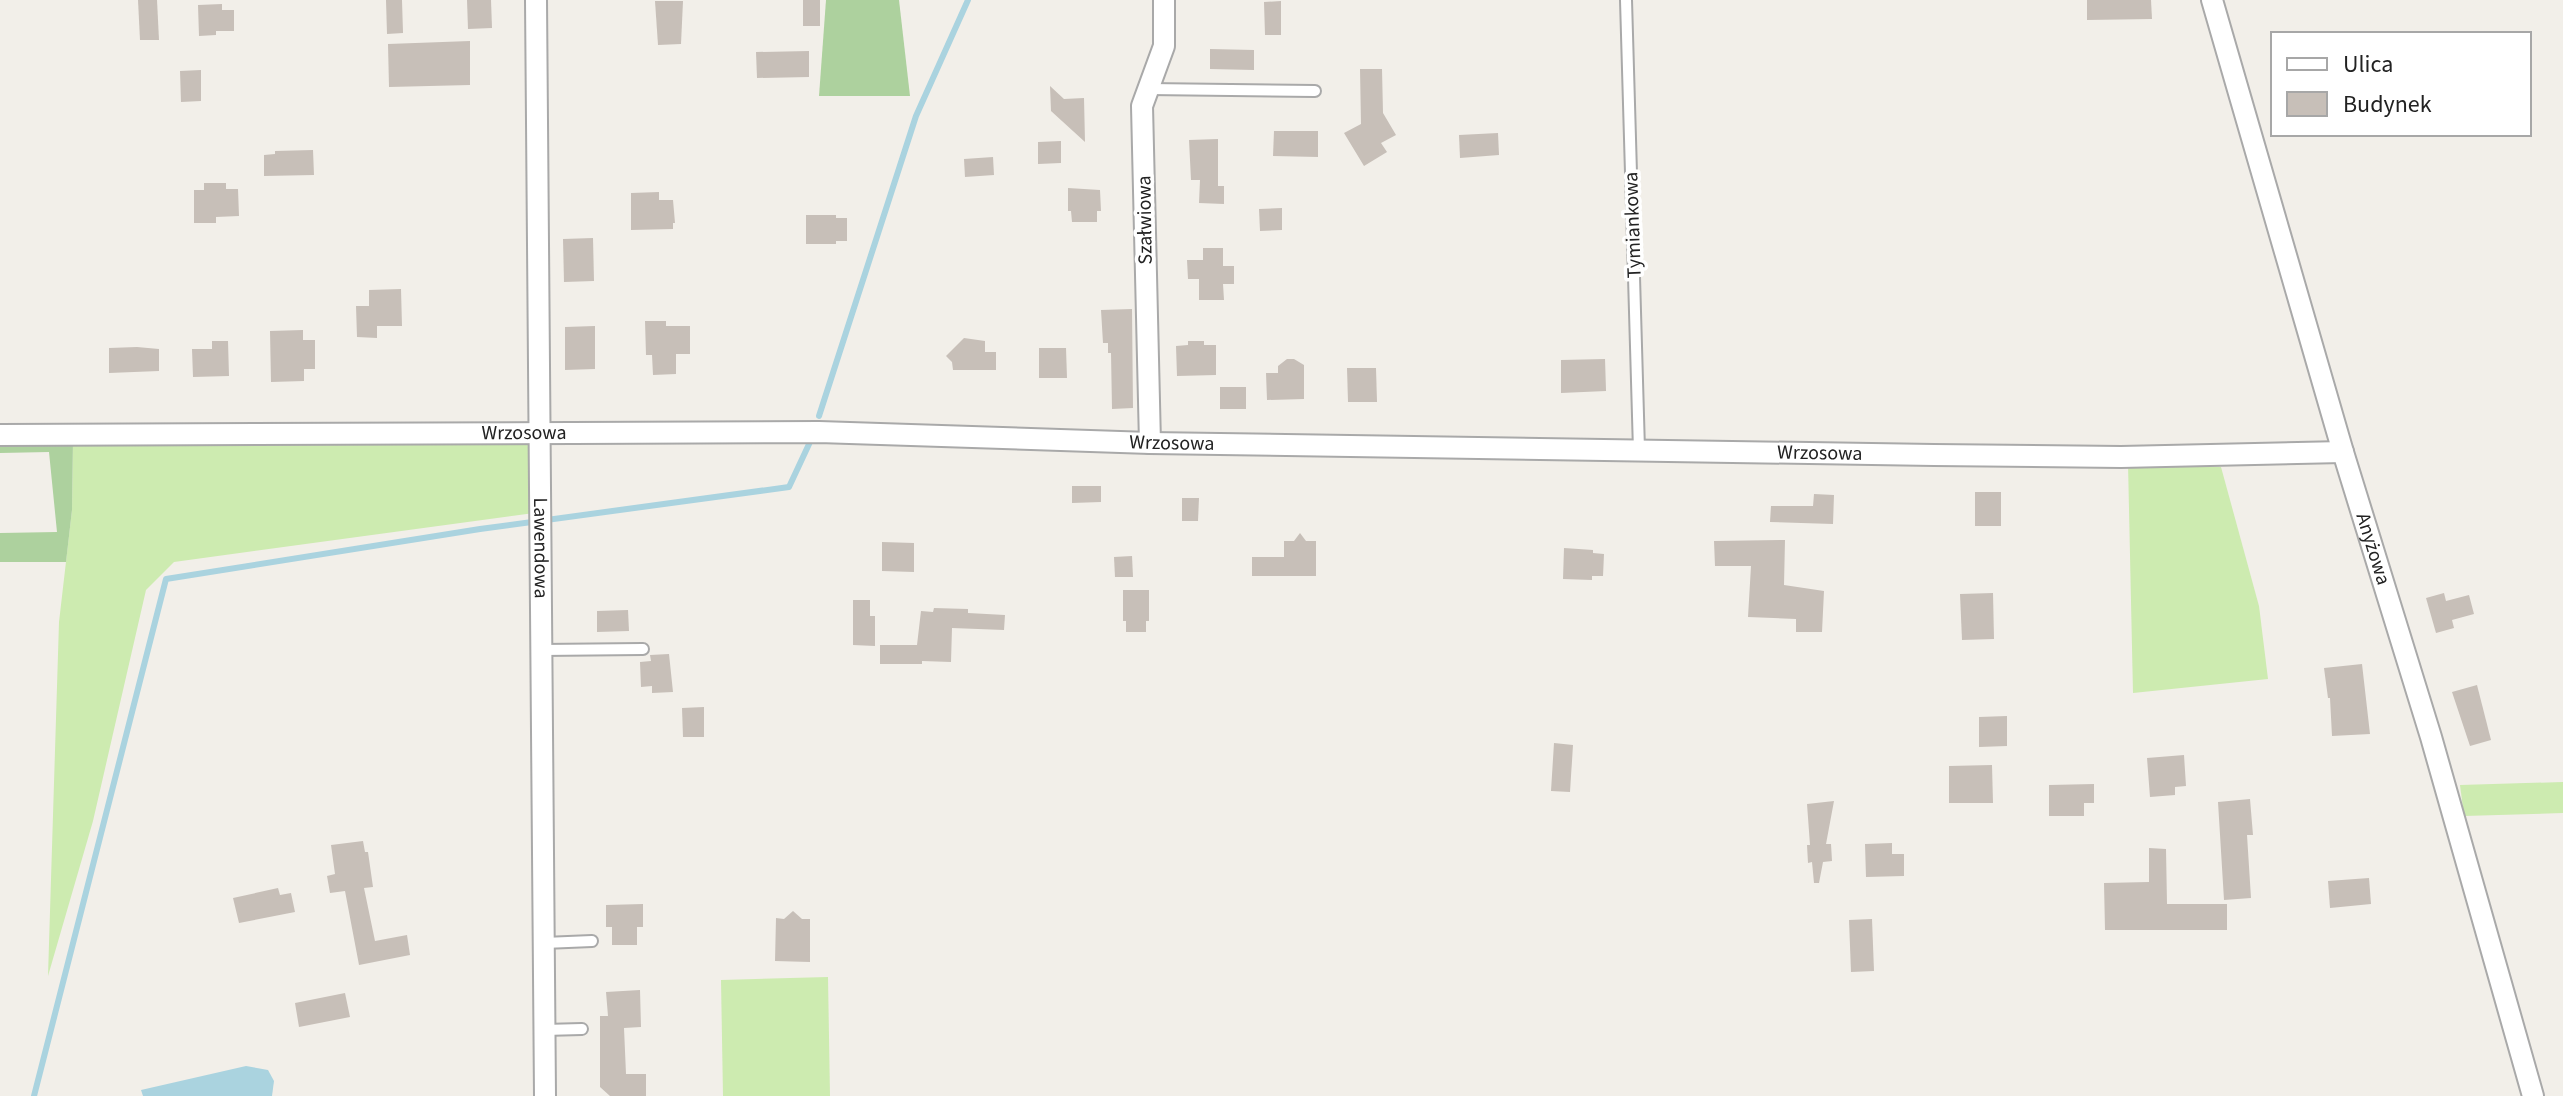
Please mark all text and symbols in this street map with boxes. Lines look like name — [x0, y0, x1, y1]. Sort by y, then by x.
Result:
legend — [2271, 32, 2531, 136]
text: Ulica — [2343, 47, 2393, 82]
text: Budynek — [2343, 87, 2432, 122]
street label: Tymiankowa — [1617, 171, 1649, 279]
street label: Szałwiowa — [1130, 175, 1160, 265]
street label: Wrzosowa — [481, 419, 567, 447]
street label: Wrzosowa — [1129, 428, 1215, 458]
street label: Wrzosowa — [1777, 439, 1863, 468]
street label: Lawendowa — [526, 497, 555, 599]
street label: Anyżowa — [2349, 509, 2397, 588]

